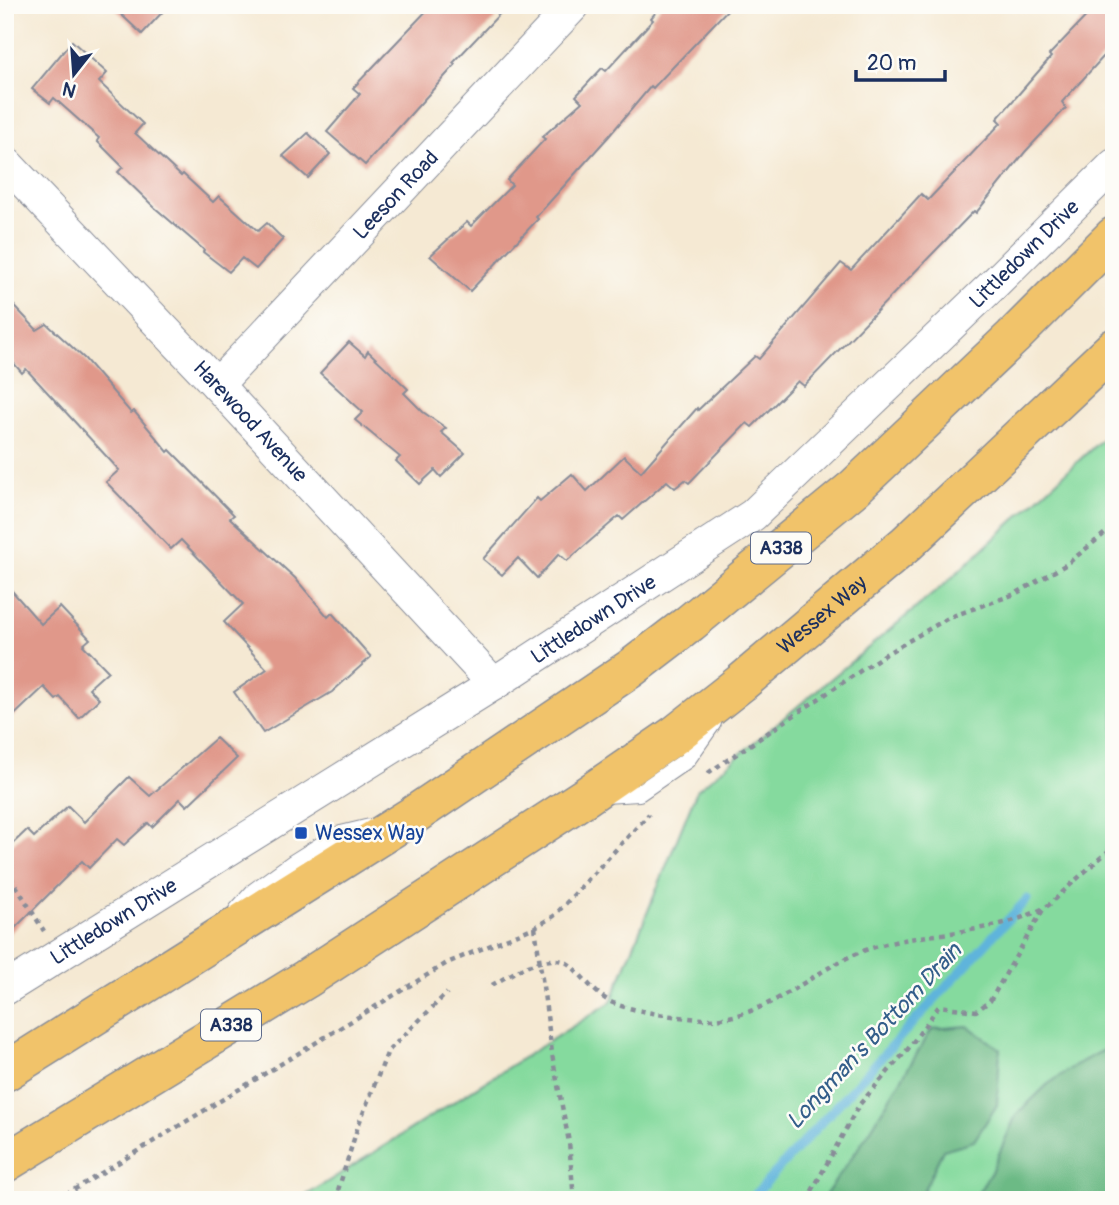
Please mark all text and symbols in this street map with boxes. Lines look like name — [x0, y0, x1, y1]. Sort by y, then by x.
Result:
north arrow — [38, 38, 108, 108]
scale bar — [856, 38, 946, 82]
text: 20 m — [867, 50, 916, 77]
text: N — [60, 76, 79, 103]
street label: Leeson Road — [347, 144, 444, 245]
street label: Littledown Drive — [963, 193, 1085, 314]
street label: Harewood Avenue — [187, 355, 314, 488]
road number: A338 — [751, 533, 811, 564]
street label: Littledown Drive — [526, 568, 662, 670]
street label: Wessex Way — [771, 569, 872, 660]
place label: Wessex Way — [315, 820, 424, 847]
marker: Wessex Way — [293, 825, 309, 841]
street label: Littledown Drive — [45, 871, 183, 971]
water label: Longman's Bottom Drain — [780, 936, 969, 1135]
road number: A338 — [201, 1009, 261, 1040]

